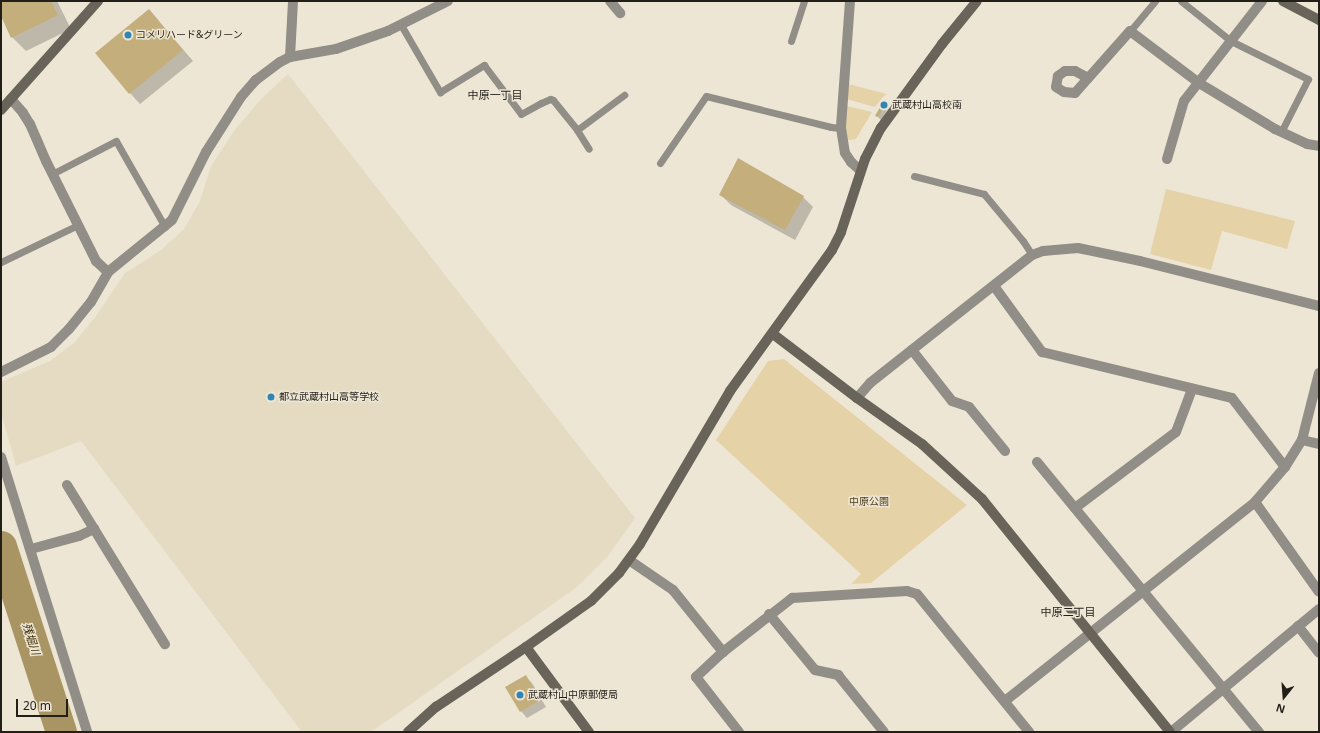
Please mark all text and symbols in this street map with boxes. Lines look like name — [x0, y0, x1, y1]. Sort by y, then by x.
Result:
place label: コメリハード&グリーン — [136, 29, 243, 41]
marker: コメリハード&グリーン — [123, 30, 133, 40]
district label: 中原一丁目 — [468, 88, 522, 102]
place label: 武蔵村山高校南 — [892, 99, 962, 111]
marker: 武蔵村山高校南 — [879, 100, 889, 110]
place label: 都立武蔵村山高等学校 — [279, 391, 379, 403]
marker: 都立武蔵村山高等学校 — [266, 392, 276, 402]
park label: 中原公園 — [849, 496, 889, 508]
district label: 中原二丁目 — [1041, 605, 1095, 619]
water label: 残堀川 — [20, 621, 42, 657]
north arrow — [1264, 677, 1304, 717]
place label: 武蔵村山中原郵便局 — [528, 689, 618, 701]
marker: 武蔵村山中原郵便局 — [515, 690, 525, 700]
scale bar — [18, 691, 70, 717]
text: 20 m — [23, 697, 51, 714]
text: N — [1274, 700, 1287, 717]

